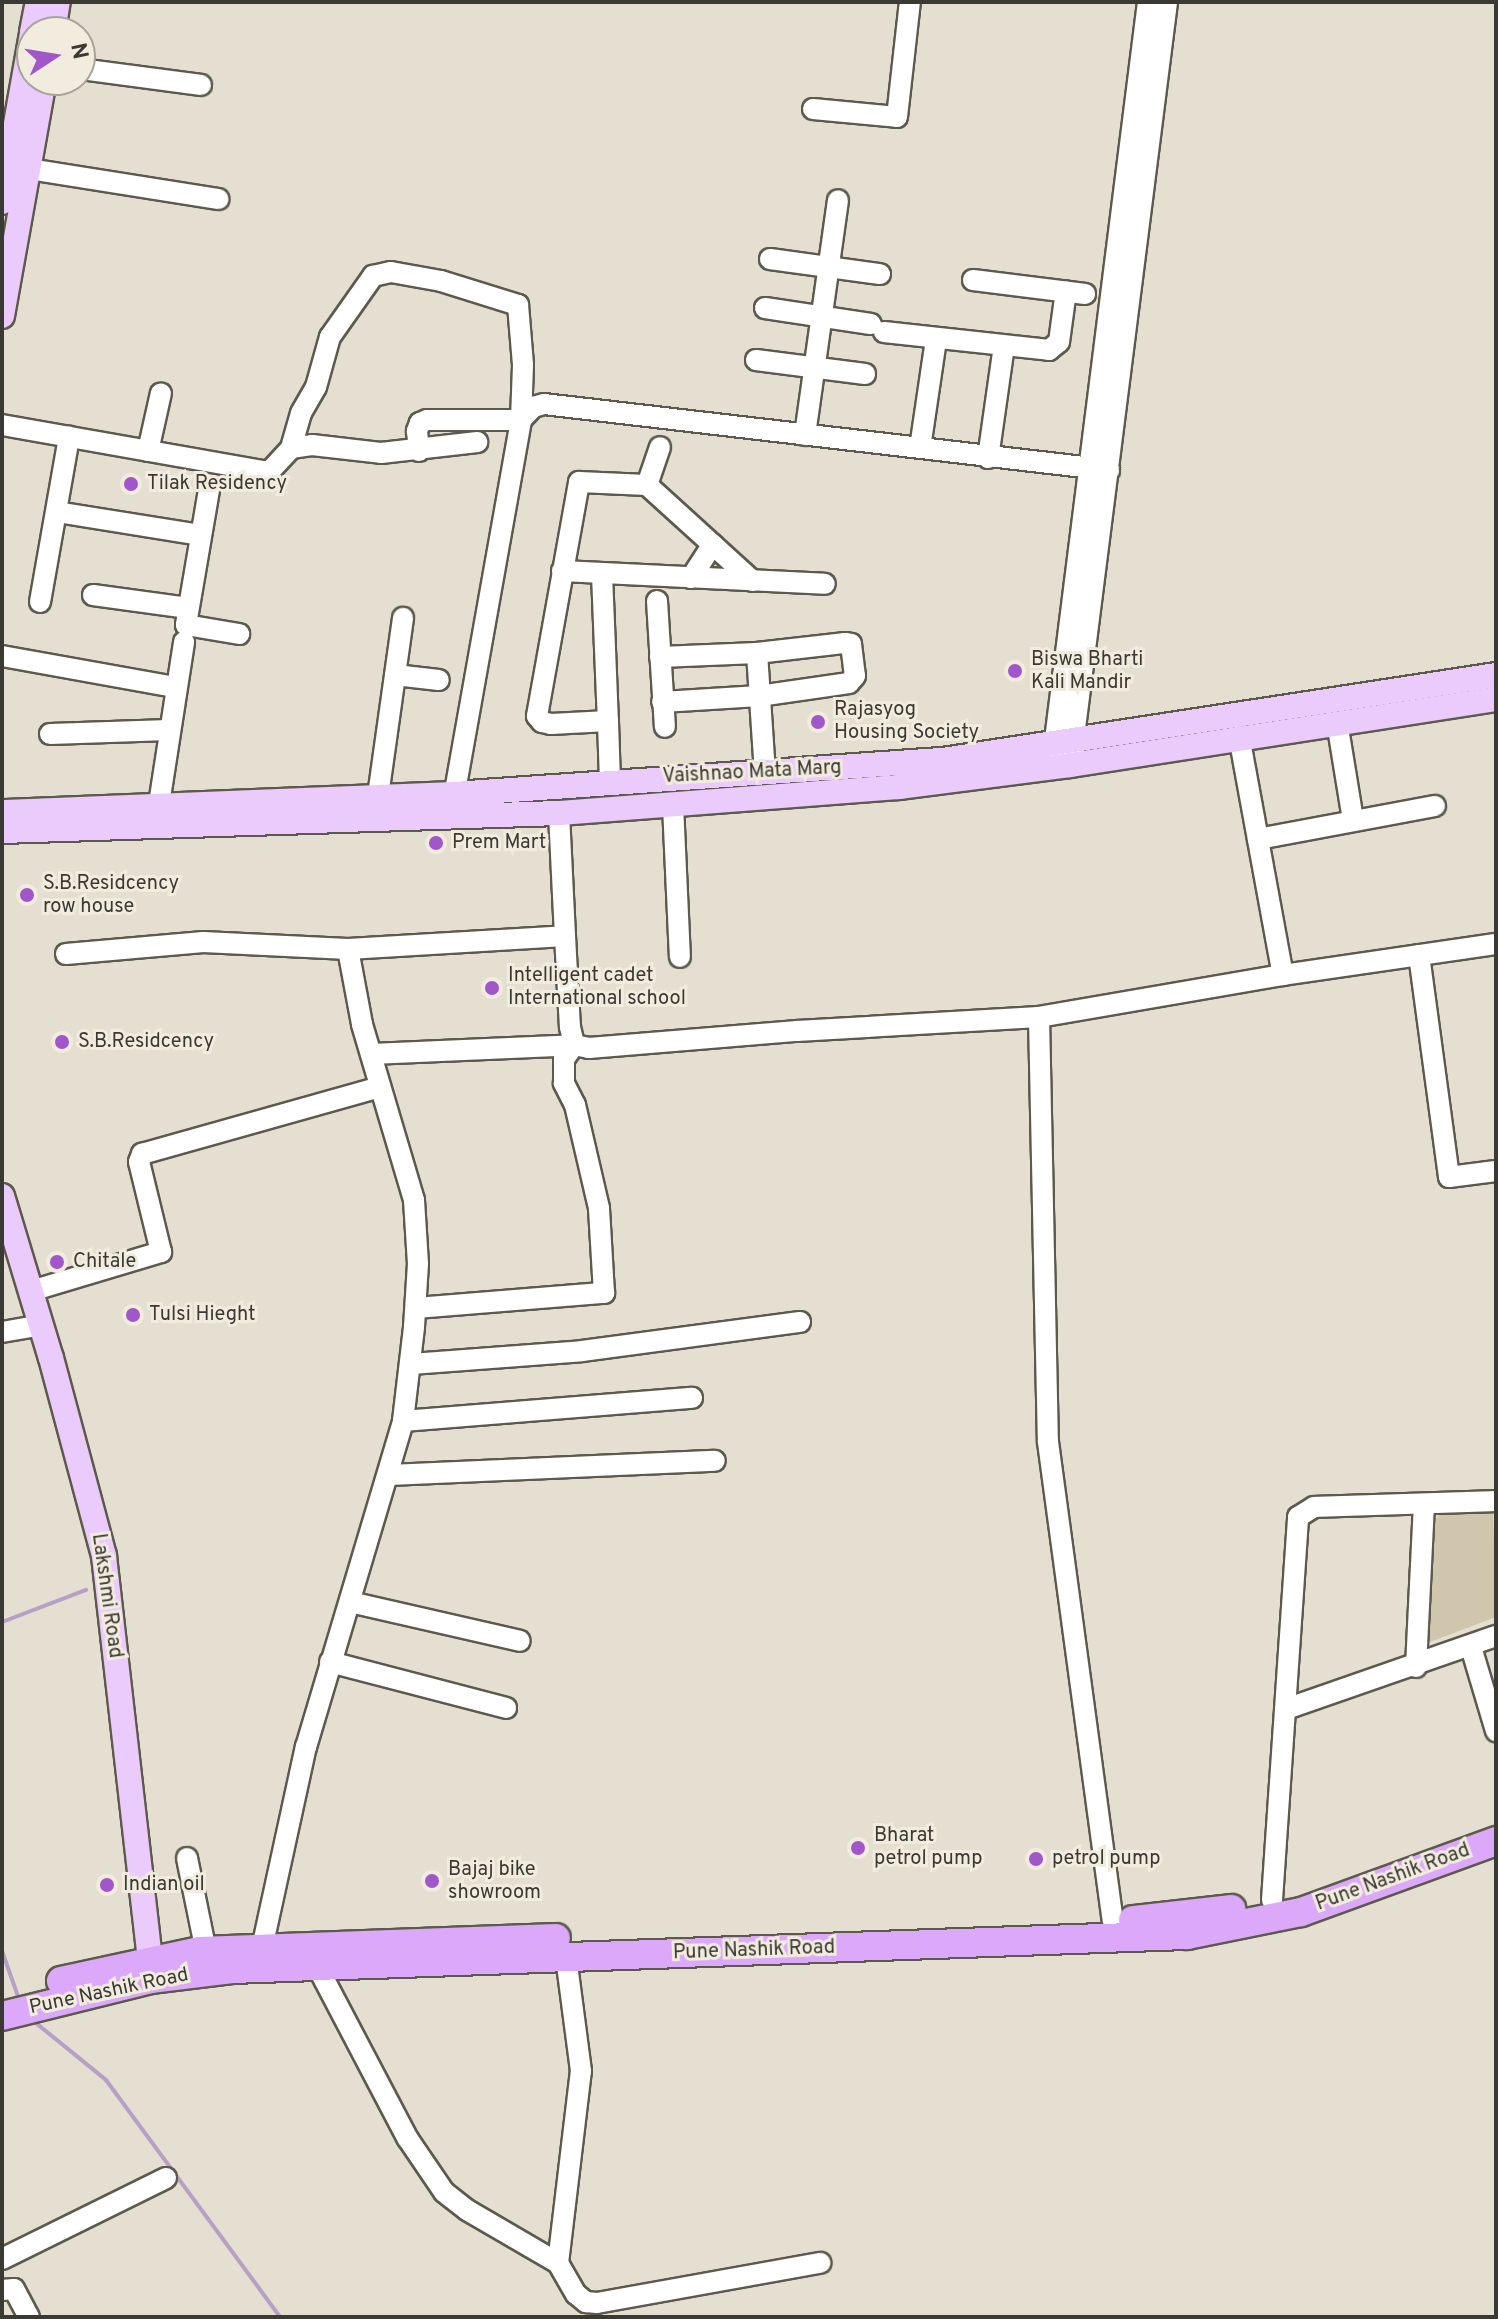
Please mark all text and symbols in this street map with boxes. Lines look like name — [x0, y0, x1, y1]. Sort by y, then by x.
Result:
north arrow — [16, 16, 96, 96]
text: N — [63, 41, 93, 62]
place label: Tilak Residency — [147, 472, 287, 496]
marker: Tilak Residency — [122, 475, 140, 493]
place label: Biswa Bharti Kali Mandir — [1031, 648, 1143, 695]
marker: Biswa Bharti Kali Mandir — [1006, 662, 1024, 680]
place label: Rajasyog Housing Society — [834, 698, 979, 745]
marker: Rajasyog Housing Society — [809, 713, 827, 731]
street label: Vaishnao Mata Marg — [662, 756, 842, 790]
place label: Prem Mart — [452, 831, 546, 855]
marker: Prem Mart — [427, 834, 445, 852]
place label: S.B.Residcency row house — [43, 872, 179, 919]
marker: S.B.Residcency row house — [18, 886, 36, 904]
place label: Intelligent cadet International school — [508, 964, 686, 1011]
marker: Intelligent cadet International school — [483, 979, 501, 997]
place label: S.B.Residcency — [78, 1030, 214, 1054]
marker: S.B.Residcency — [53, 1033, 71, 1051]
place label: Chitale — [73, 1250, 136, 1274]
marker: Chitale — [48, 1253, 66, 1271]
place label: Tulsi Hieght — [149, 1303, 255, 1327]
marker: Tulsi Hieght — [124, 1306, 142, 1324]
street label: Lakshmi Road — [85, 1532, 127, 1660]
place label: Bharat petrol pump — [874, 1824, 983, 1871]
marker: Bharat petrol pump — [849, 1839, 867, 1857]
street label: Pune Nashik Road — [1313, 1839, 1473, 1917]
place label: petrol pump — [1052, 1847, 1161, 1871]
marker: petrol pump — [1027, 1850, 1045, 1868]
place label: Bajaj bike showroom — [448, 1858, 541, 1905]
marker: Bajaj bike showroom — [423, 1872, 441, 1890]
place label: Indian oil — [123, 1873, 205, 1897]
marker: Indian oil — [98, 1876, 116, 1894]
street label: Pune Nashik Road — [673, 1936, 835, 1966]
street label: Pune Nashik Road — [27, 1963, 191, 2021]

